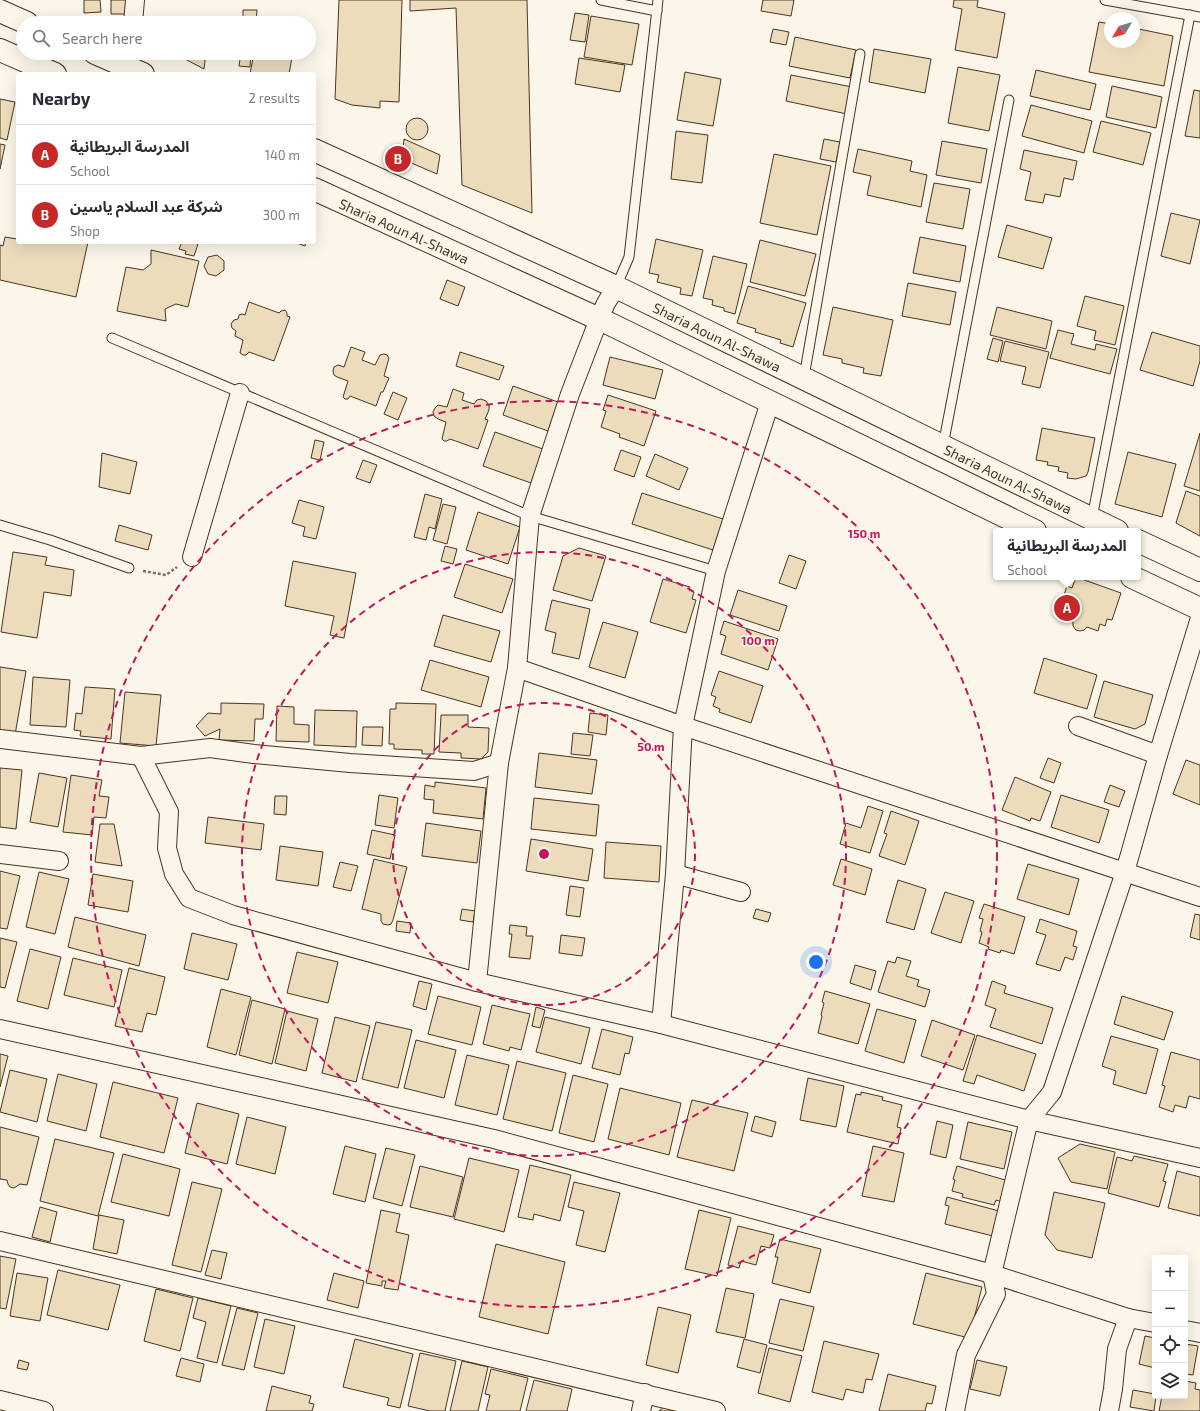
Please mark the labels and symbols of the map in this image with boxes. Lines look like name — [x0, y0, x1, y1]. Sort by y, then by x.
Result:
north arrow — [1104, 12, 1140, 48]
pin: B — [385, 144, 411, 174]
street label: Sharia Aoun Al-Shawa — [336, 195, 472, 267]
street label: Sharia Aoun Al-Shawa — [650, 299, 784, 375]
street label: Sharia Aoun Al-Shawa — [941, 441, 1075, 517]
text: 150 m — [848, 526, 880, 540]
pin: A — [1054, 593, 1080, 623]
text: 100 m — [741, 633, 775, 647]
text: 50 m — [637, 739, 665, 753]
centre of rings — [537, 847, 551, 861]
your location — [806, 952, 826, 972]

